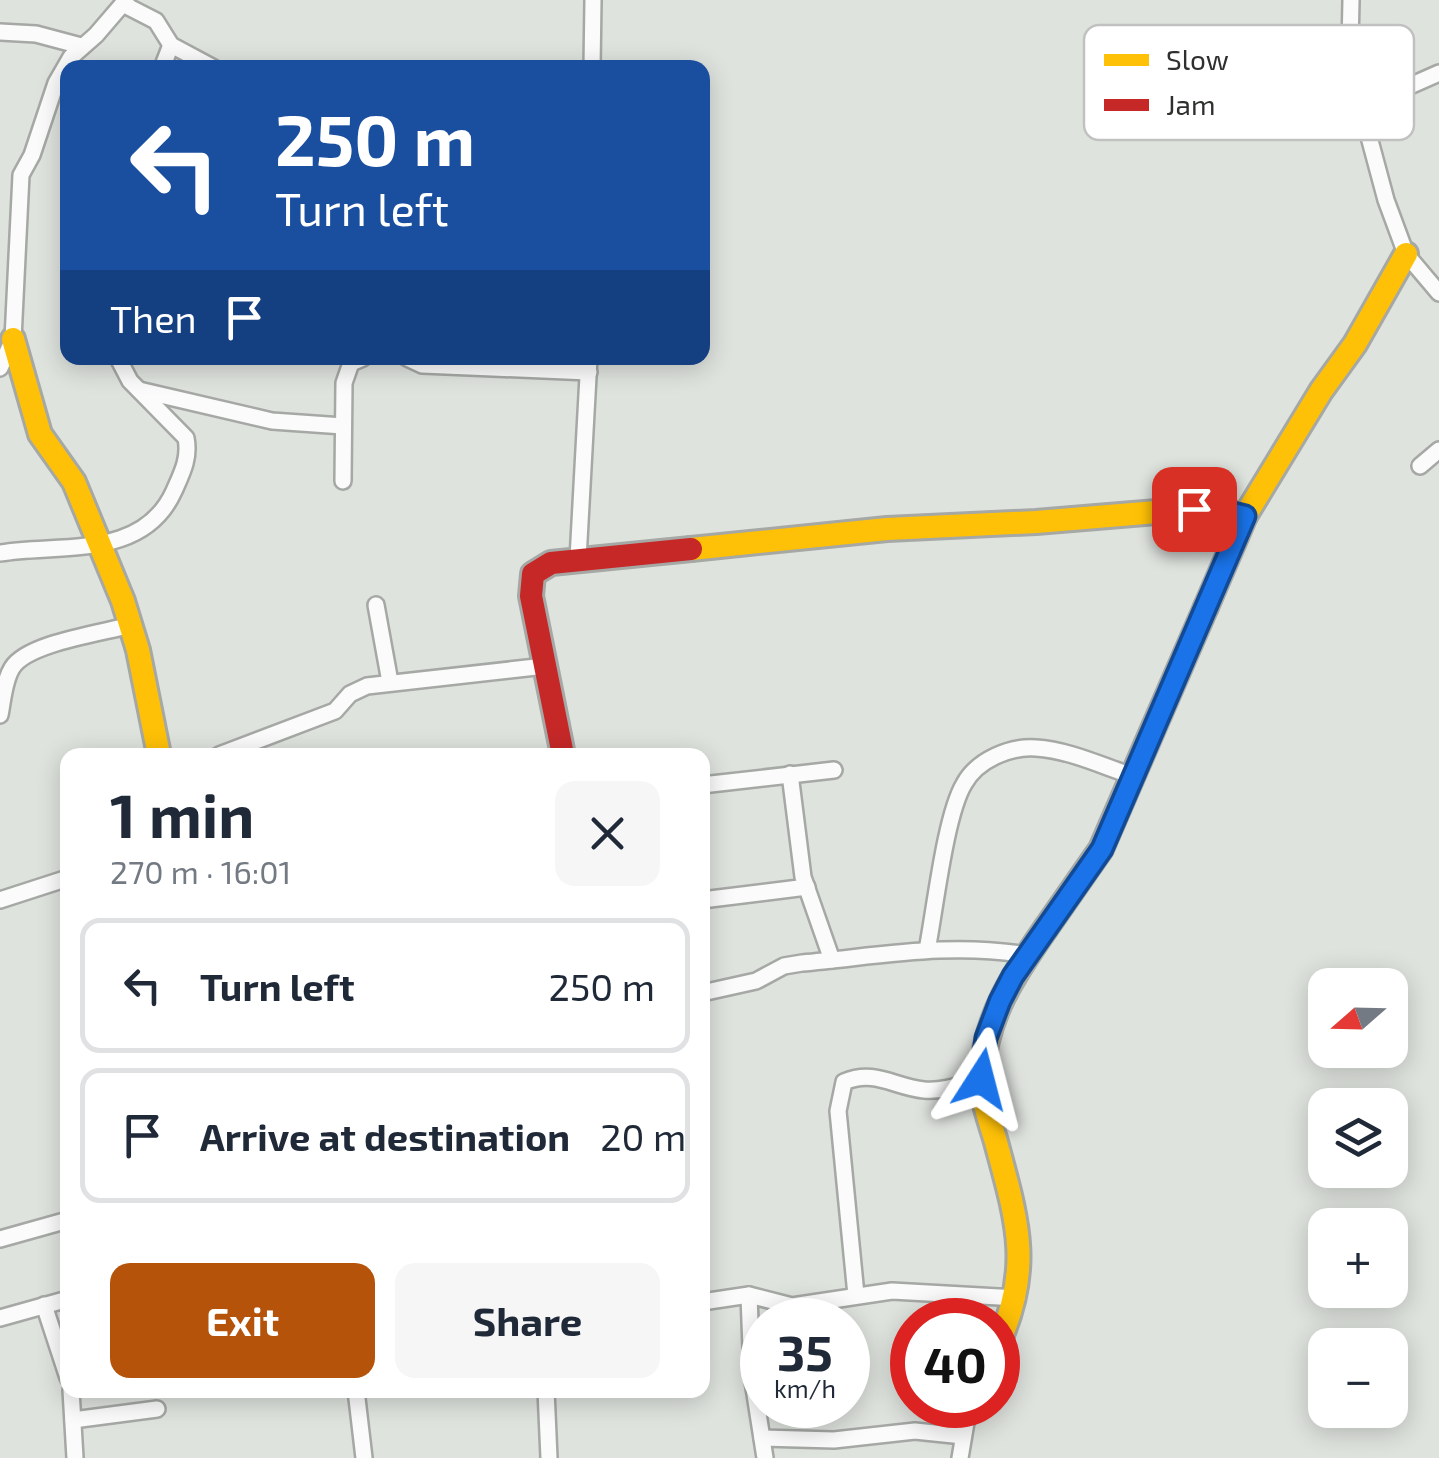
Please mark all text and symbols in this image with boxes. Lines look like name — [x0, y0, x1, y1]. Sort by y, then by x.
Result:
legend — [1084, 25, 1414, 140]
text: Slow — [1166, 42, 1229, 76]
text: Jam — [1166, 87, 1215, 121]
text: 250 m — [275, 96, 475, 180]
icon: left — [110, 100, 240, 230]
text: Turn left — [275, 181, 449, 235]
icon: arrive — [217, 290, 272, 345]
text: Then — [110, 295, 197, 341]
pin — [1152, 467, 1237, 552]
icon: arrive — [1167, 482, 1222, 537]
text: 1 min — [110, 778, 254, 850]
button: close — [555, 781, 660, 886]
text: 270 m · 16:01 — [110, 852, 291, 890]
icon: left — [115, 958, 170, 1013]
text: Turn left — [200, 963, 355, 1009]
text: 250 m — [549, 963, 655, 1009]
north arrow — [1308, 968, 1408, 1068]
map controls — [1308, 968, 1408, 1428]
position arrow — [929, 1027, 1033, 1131]
button: layers — [1308, 1088, 1408, 1188]
icon: arrive — [115, 1108, 170, 1163]
text: Arrive at destination — [200, 1113, 570, 1159]
text: 20 m — [600, 1113, 686, 1159]
button: + — [1308, 1208, 1408, 1308]
button: Exit — [110, 1263, 375, 1378]
button: Share — [395, 1263, 660, 1378]
speed limit sign: 40 — [890, 1298, 1020, 1428]
text: 35 — [777, 1321, 833, 1381]
button: − — [1308, 1328, 1408, 1428]
text: km/h — [774, 1373, 836, 1403]

